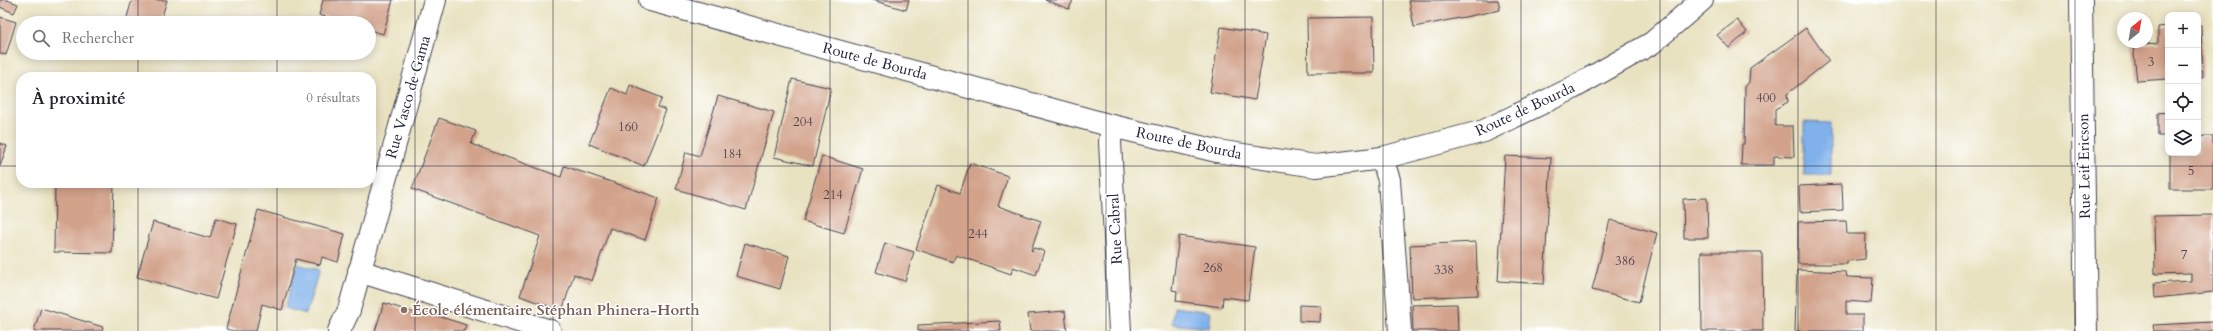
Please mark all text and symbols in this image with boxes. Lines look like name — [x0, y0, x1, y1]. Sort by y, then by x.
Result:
north arrow — [2117, 12, 2153, 48]
map controls — [2165, 12, 2201, 156]
button: + — [2165, 12, 2201, 48]
search box — [16, 16, 376, 60]
icon: search — [30, 27, 52, 49]
text: Rechercher — [62, 28, 134, 48]
street label: Rue Vasco de Gama — [381, 33, 435, 161]
street label: Route de Bourda — [820, 37, 930, 85]
button: − — [2165, 48, 2201, 84]
house number: 3 — [2148, 53, 2154, 71]
street label: Route de Bourda — [1472, 77, 1578, 141]
button: locate — [2165, 84, 2201, 120]
text: À proximité — [32, 87, 126, 110]
text: 0 résultats — [306, 89, 360, 107]
house number: 400 — [1756, 89, 1776, 107]
house number: 204 — [793, 113, 813, 131]
street label: Rue Leif Ericson — [2073, 113, 2095, 219]
house number: 160 — [618, 118, 638, 136]
button: layers — [2165, 120, 2201, 156]
street label: Route de Bourda — [1134, 122, 1244, 164]
house number: 184 — [722, 145, 742, 163]
house number: 5 — [2188, 162, 2194, 180]
house number: 214 — [823, 186, 843, 204]
street label: Rue Cabral — [1103, 193, 1127, 265]
house number: 244 — [968, 225, 988, 243]
house number: 7 — [2181, 246, 2188, 264]
house number: 386 — [1615, 252, 1635, 270]
house number: 268 — [1203, 259, 1223, 277]
house number: 338 — [1434, 261, 1454, 279]
place label: École élémentaire Stéphan Phinera-Horth — [412, 300, 700, 320]
marker: École élémentaire Stéphan Phinera-Horth — [399, 305, 409, 315]

